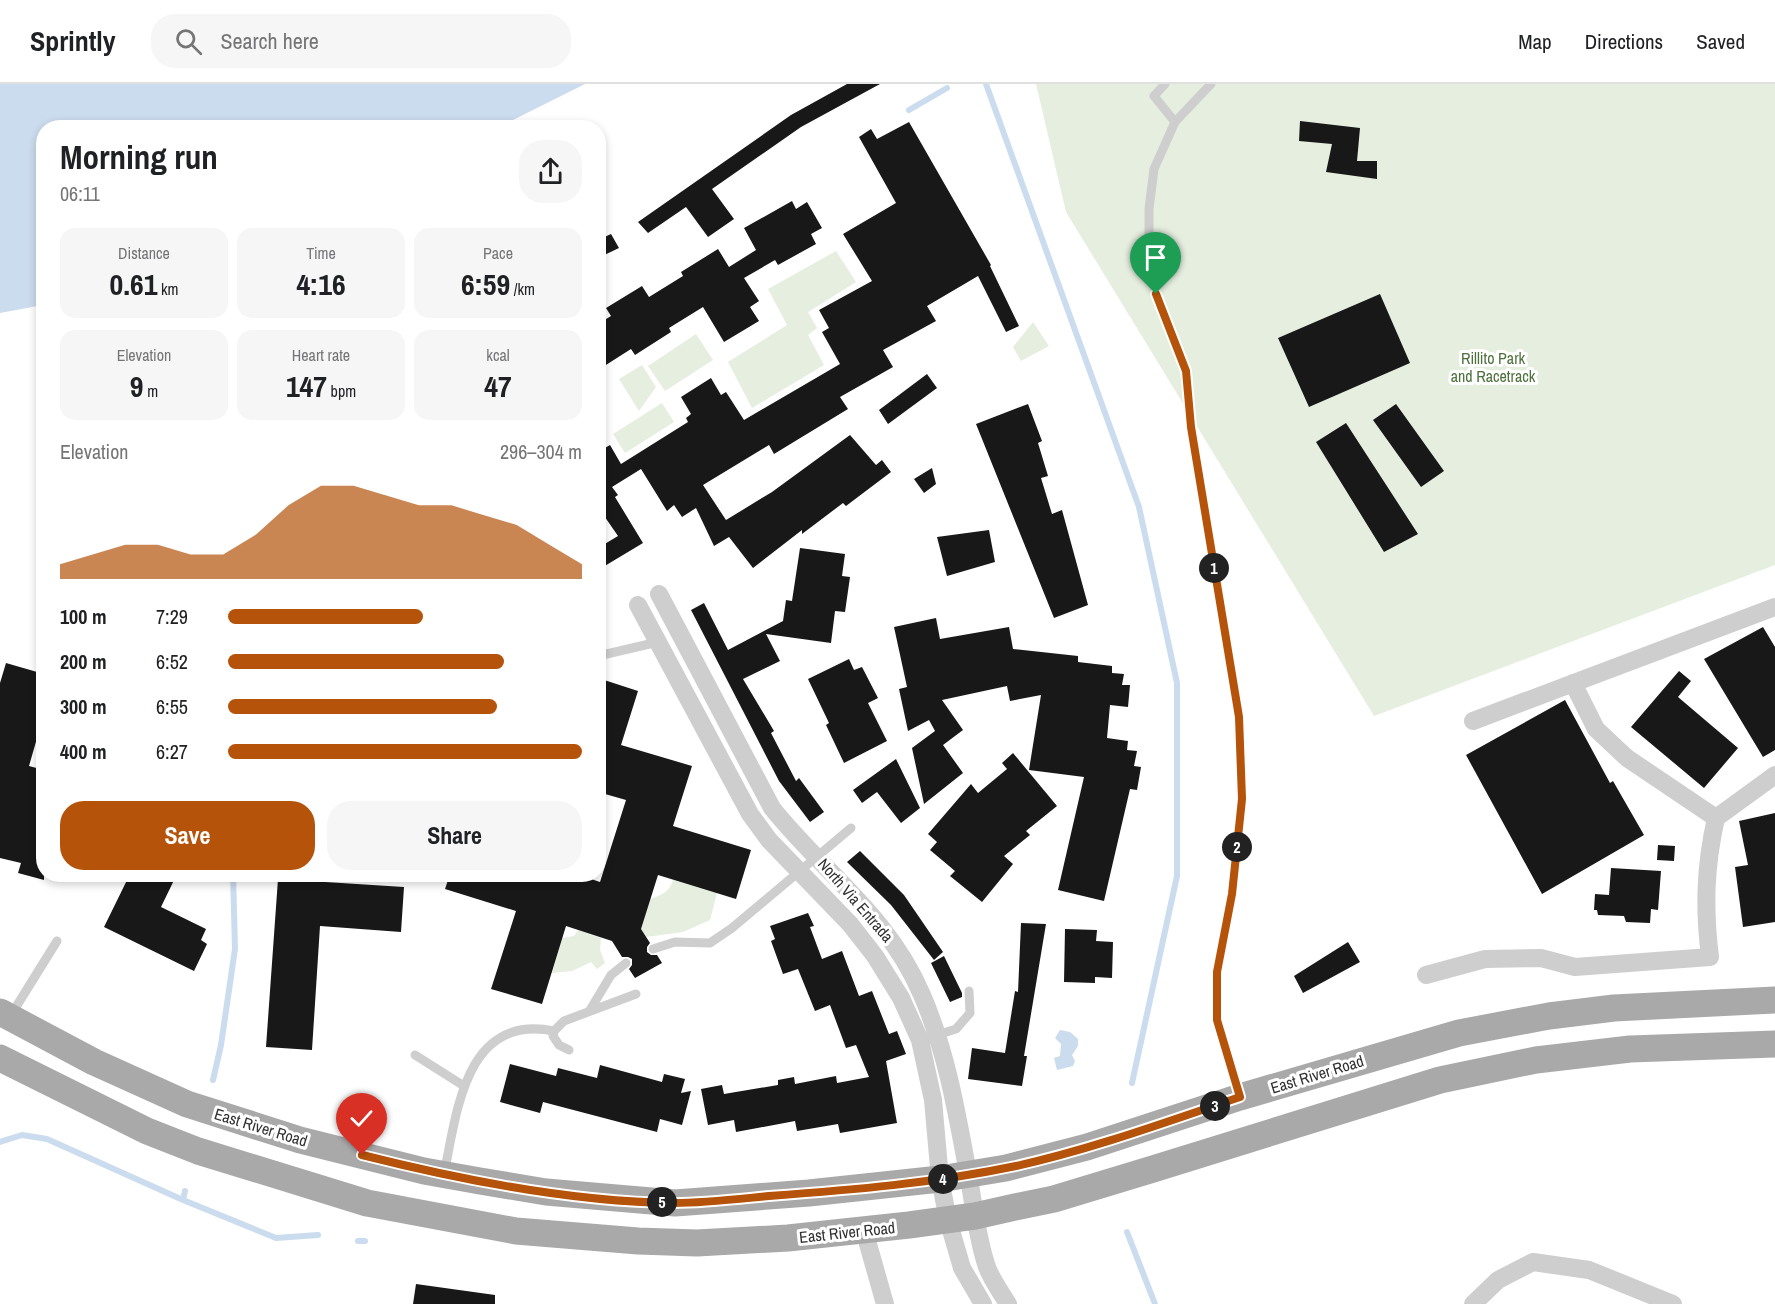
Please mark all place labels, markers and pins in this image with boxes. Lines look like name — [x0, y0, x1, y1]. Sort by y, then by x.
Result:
pin — [1130, 232, 1181, 294]
pin: 1 — [1199, 553, 1229, 583]
pin: 2 — [1222, 832, 1252, 862]
pin: 3 — [1200, 1091, 1230, 1121]
pin — [336, 1093, 387, 1155]
pin: 4 — [928, 1164, 958, 1194]
pin: 5 — [647, 1187, 677, 1217]

